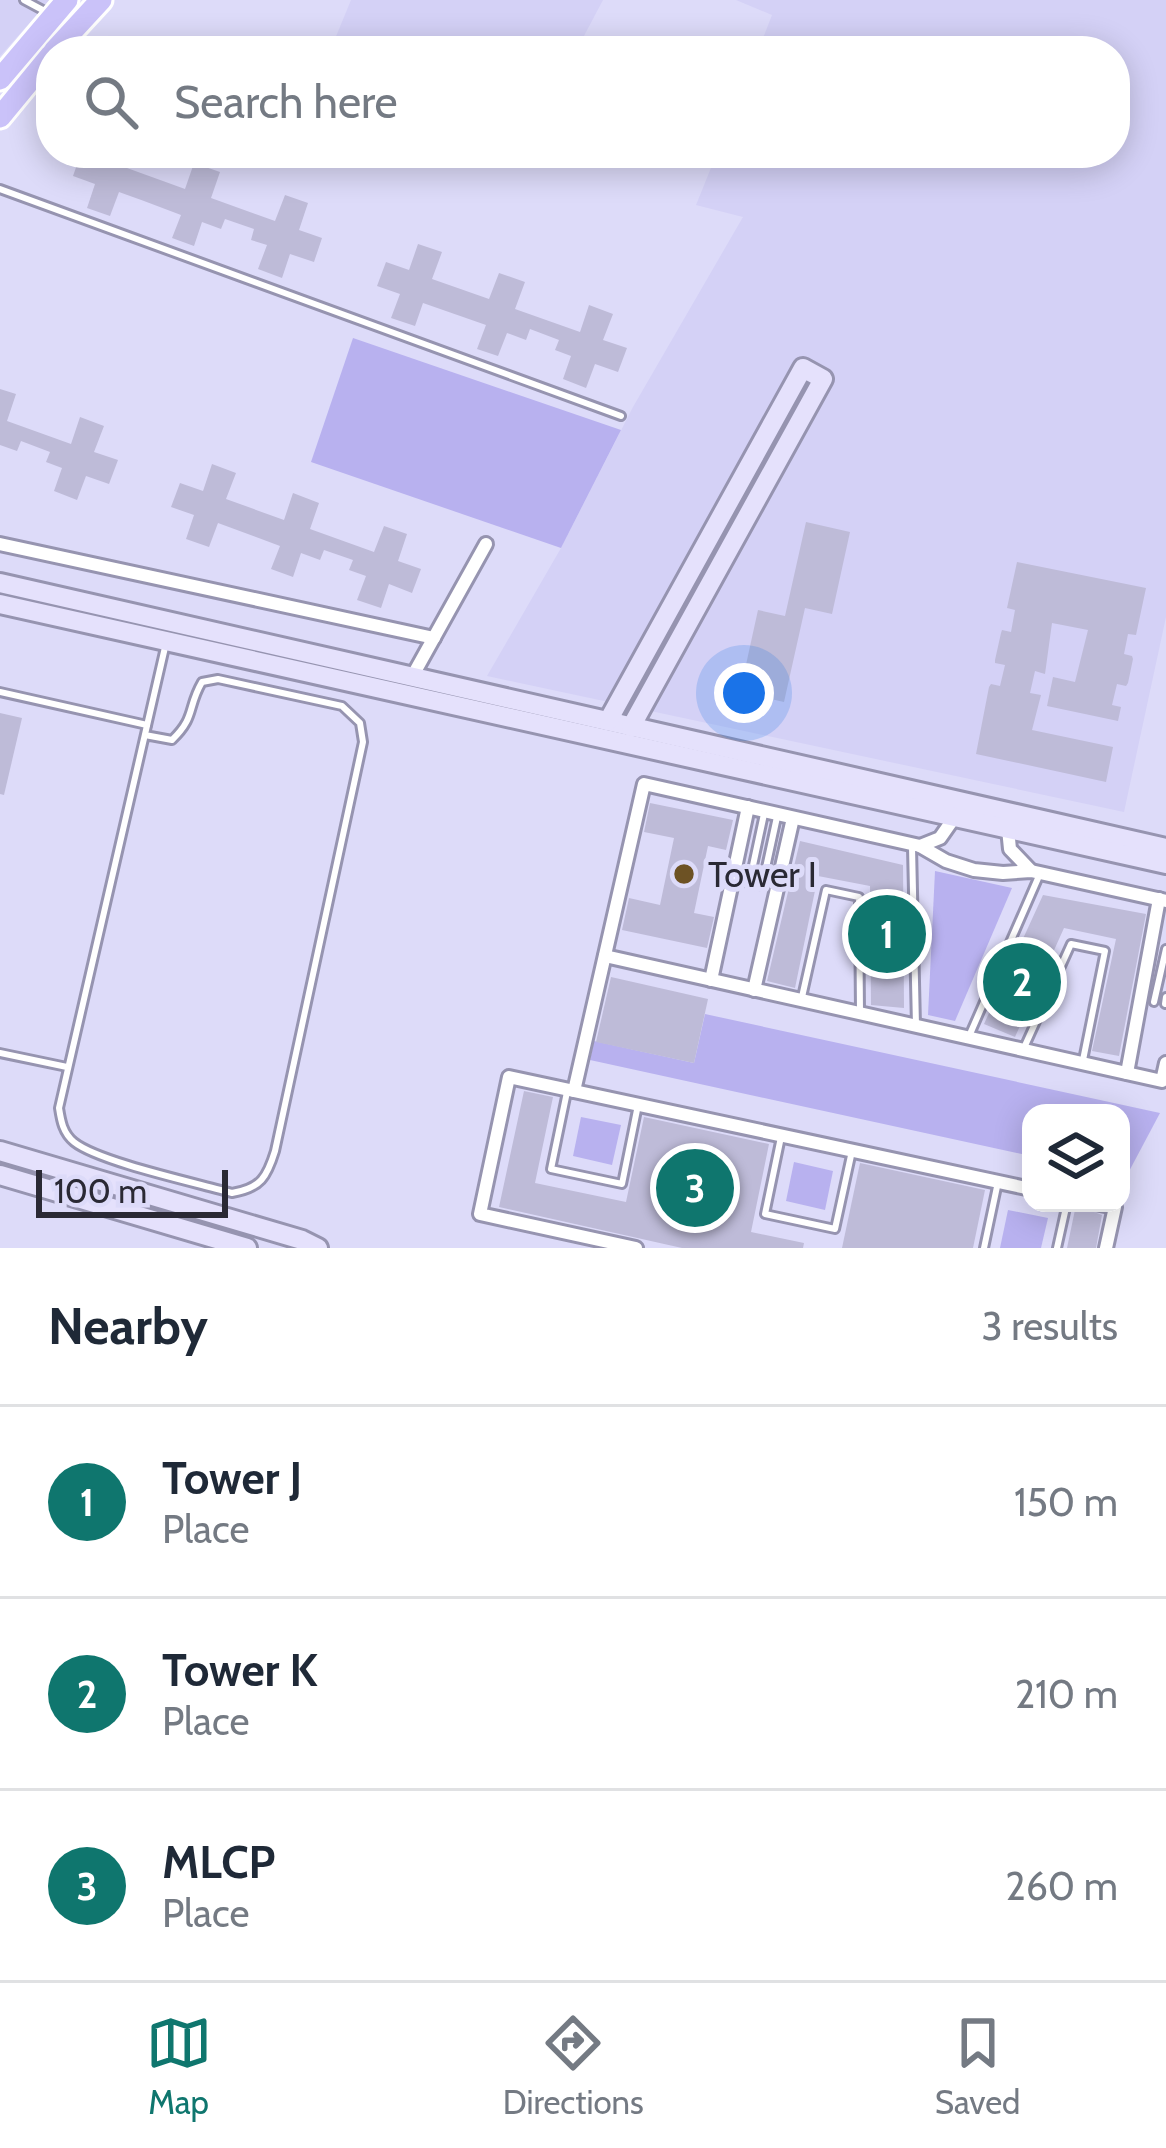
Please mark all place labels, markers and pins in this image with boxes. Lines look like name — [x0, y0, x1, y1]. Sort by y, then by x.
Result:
place label: Tower I — [708, 852, 817, 896]
marker: Tower I — [671, 861, 697, 887]
pin: 1 — [848, 889, 926, 979]
pin: 2 — [983, 937, 1061, 1027]
pin: 3 — [656, 1143, 734, 1233]

